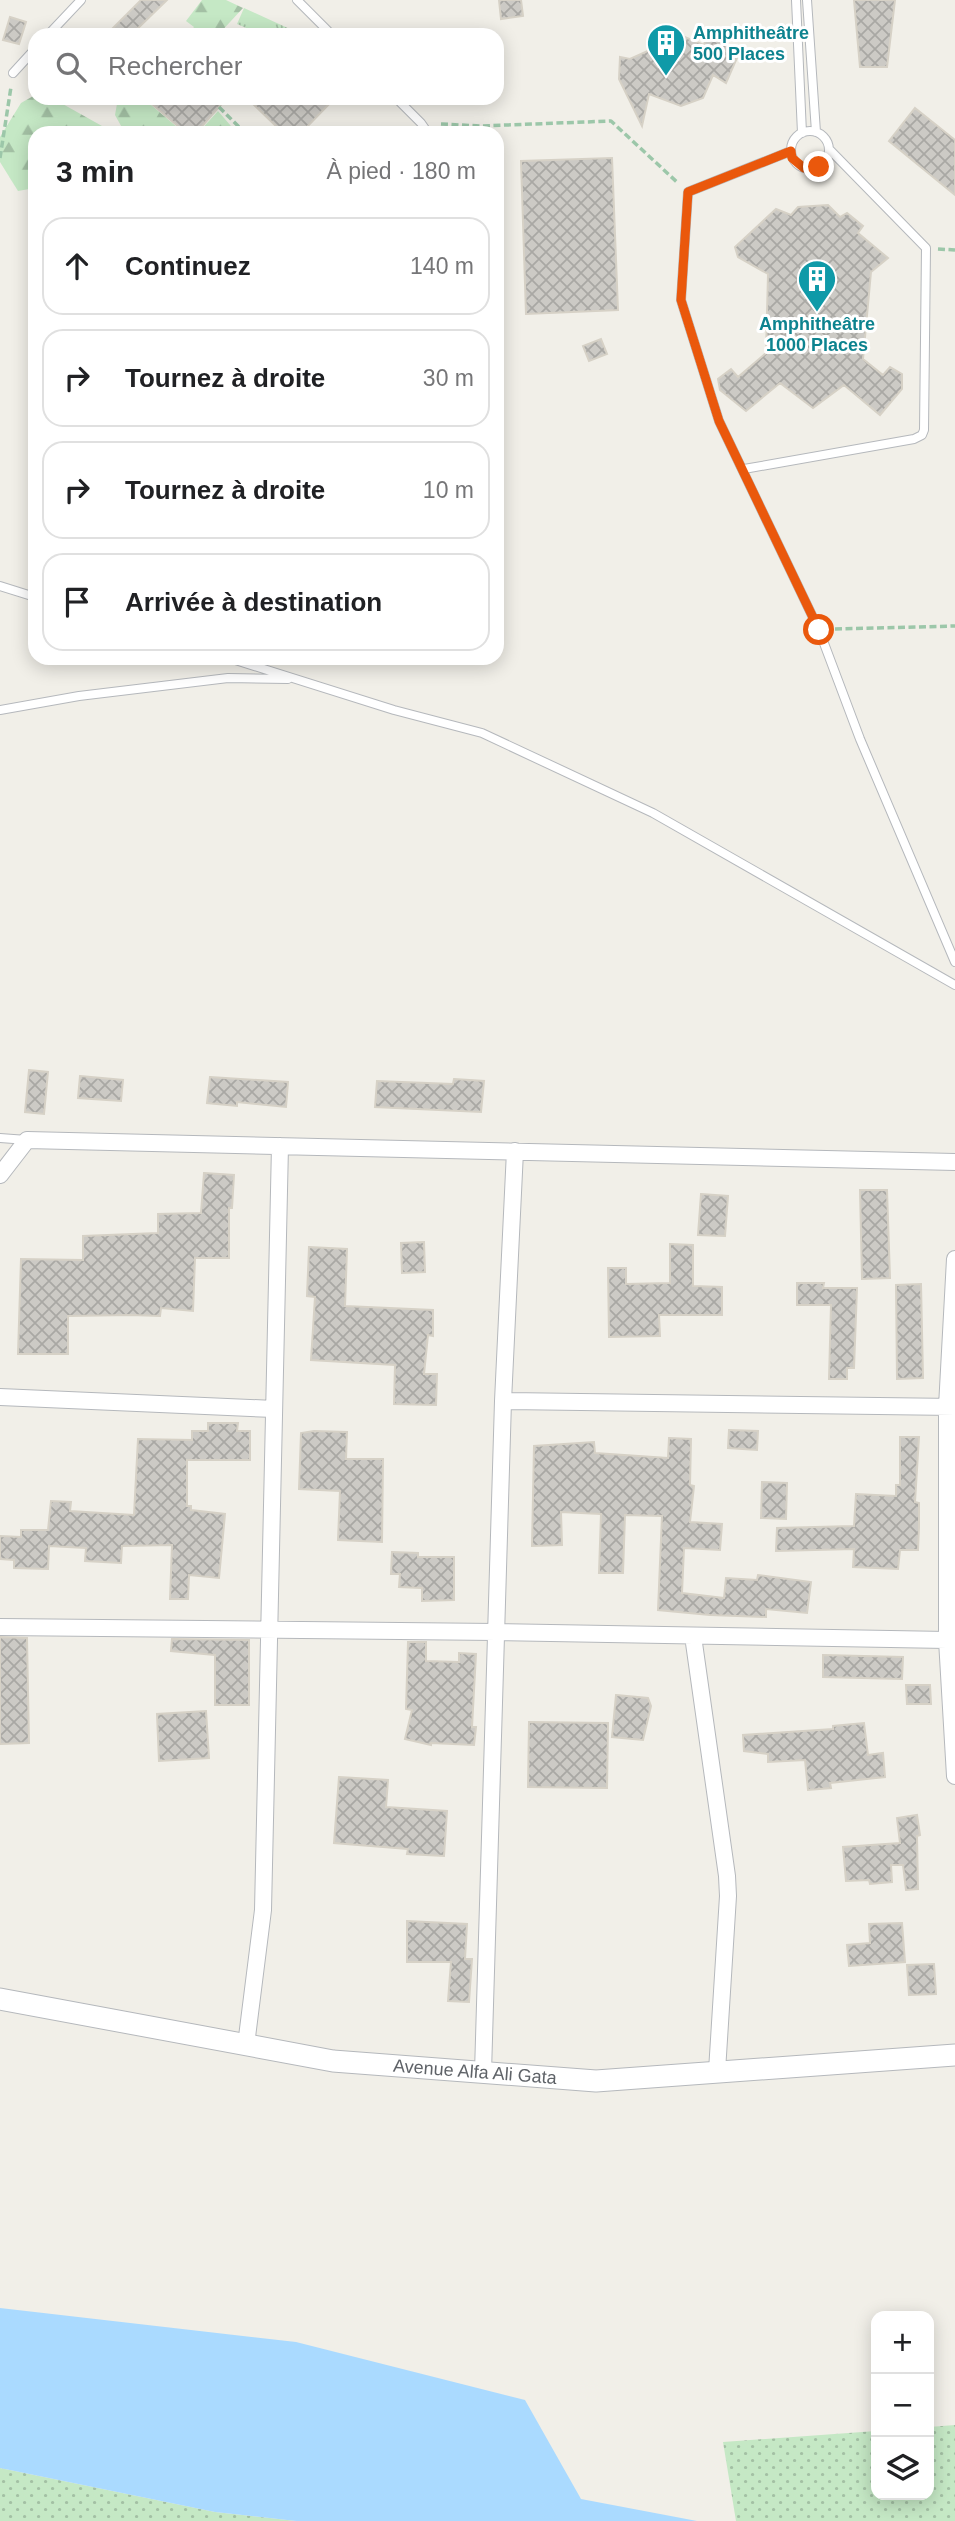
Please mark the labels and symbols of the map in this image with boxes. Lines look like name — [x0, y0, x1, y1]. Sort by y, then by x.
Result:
building icon: Amphitheâtre 500 Places — [645, 22, 687, 77]
place label: Amphitheâtre 500 Places — [693, 23, 809, 64]
route end — [803, 151, 834, 182]
building icon: Amphitheâtre 1000 Places — [796, 258, 838, 313]
place label: Amphitheâtre 1000 Places — [759, 314, 875, 355]
route start — [803, 614, 834, 645]
street label: Avenue Alfa Ali Gata — [392, 2056, 558, 2088]

